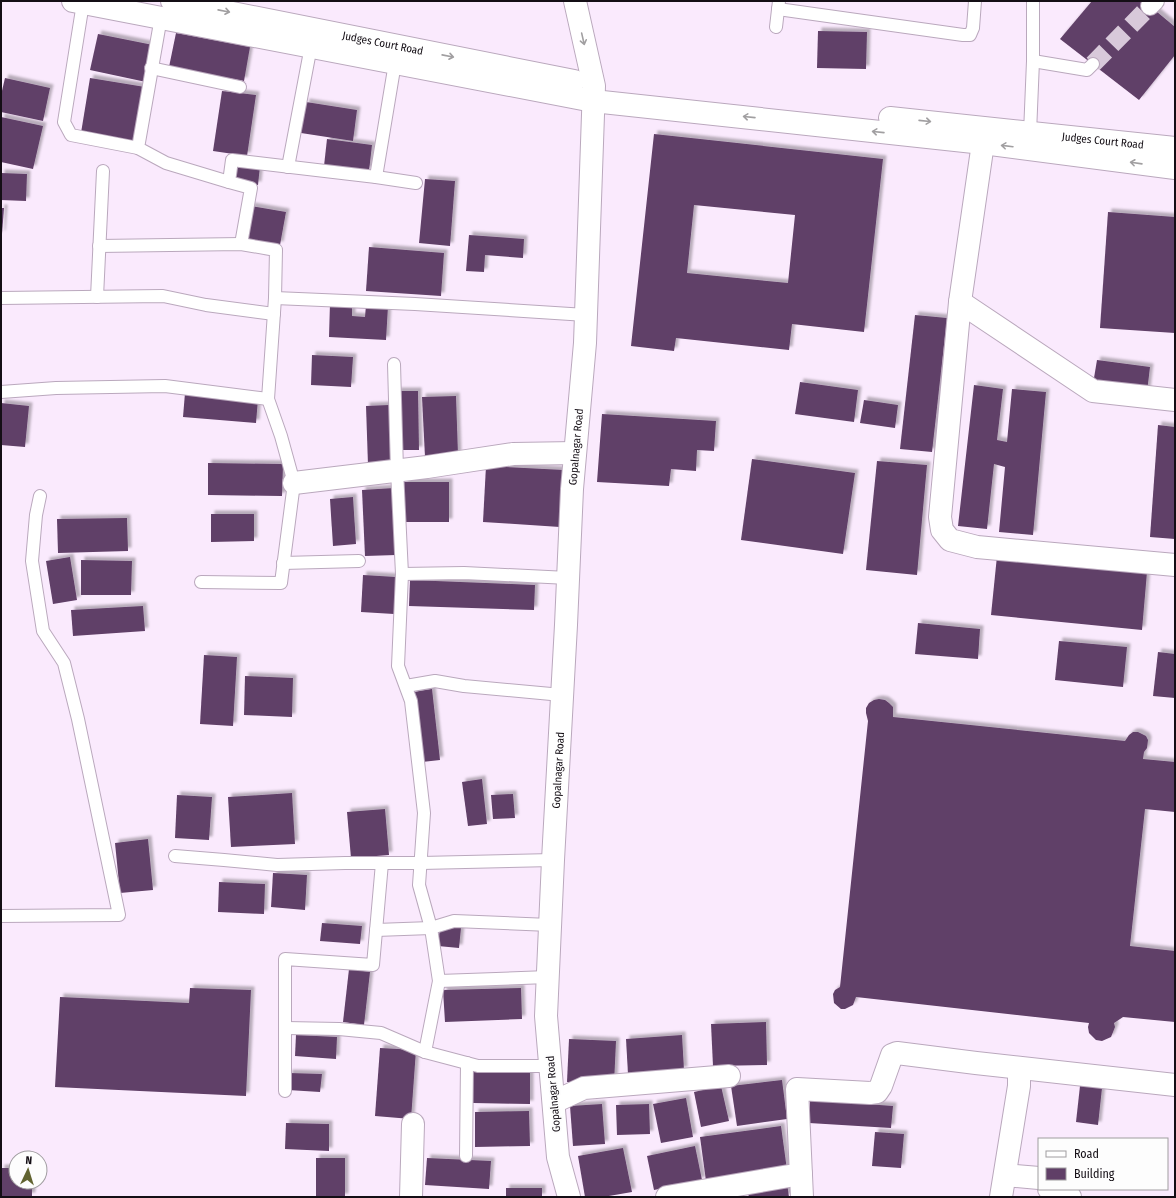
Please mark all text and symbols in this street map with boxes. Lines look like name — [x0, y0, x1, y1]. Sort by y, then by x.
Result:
one-way arrow — [217, 8, 230, 16]
street label: Judges Court Road — [341, 29, 424, 58]
one-way arrow — [580, 32, 588, 45]
one-way arrow — [441, 53, 454, 61]
one-way arrow — [743, 114, 756, 121]
one-way arrow — [918, 118, 931, 125]
one-way arrow — [872, 128, 885, 135]
street label: Judges Court Road — [1061, 130, 1144, 152]
one-way arrow — [1001, 142, 1014, 150]
one-way arrow — [1130, 159, 1143, 167]
street label: Gopalnagar Road — [566, 408, 586, 486]
street label: Gopalnagar Road — [550, 732, 567, 809]
street label: Gopalnagar Road — [544, 1055, 563, 1133]
legend — [1038, 1138, 1168, 1190]
text: Road — [1074, 1147, 1099, 1161]
north arrow — [8, 1150, 48, 1190]
text: N — [25, 1154, 32, 1167]
text: Building — [1074, 1167, 1115, 1181]

